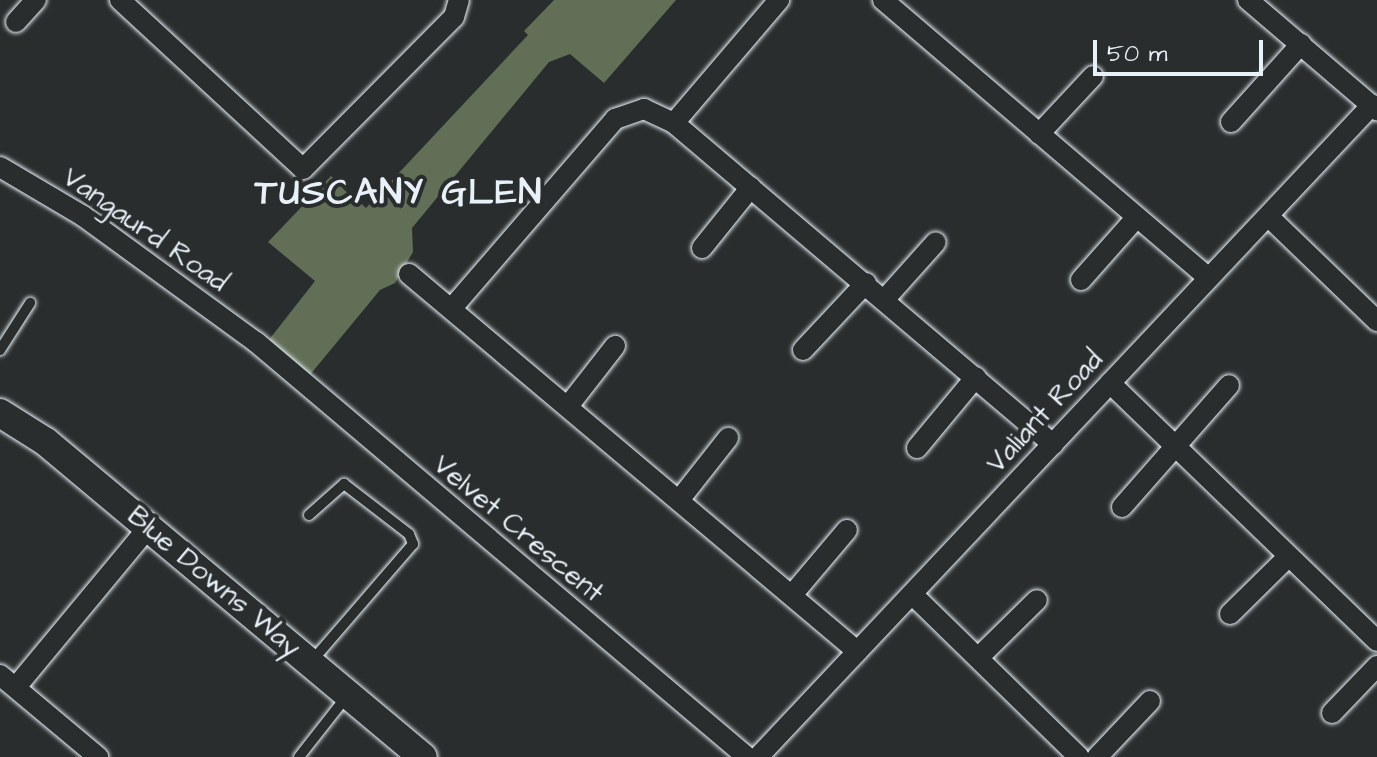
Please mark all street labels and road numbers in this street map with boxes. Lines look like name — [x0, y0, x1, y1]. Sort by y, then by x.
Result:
street label: Vangaurd Road — [56, 161, 234, 299]
street label: Valiant Road — [980, 344, 1110, 480]
street label: Velvet Crescent — [426, 448, 610, 610]
street label: Blue Downs Way — [120, 500, 308, 664]

